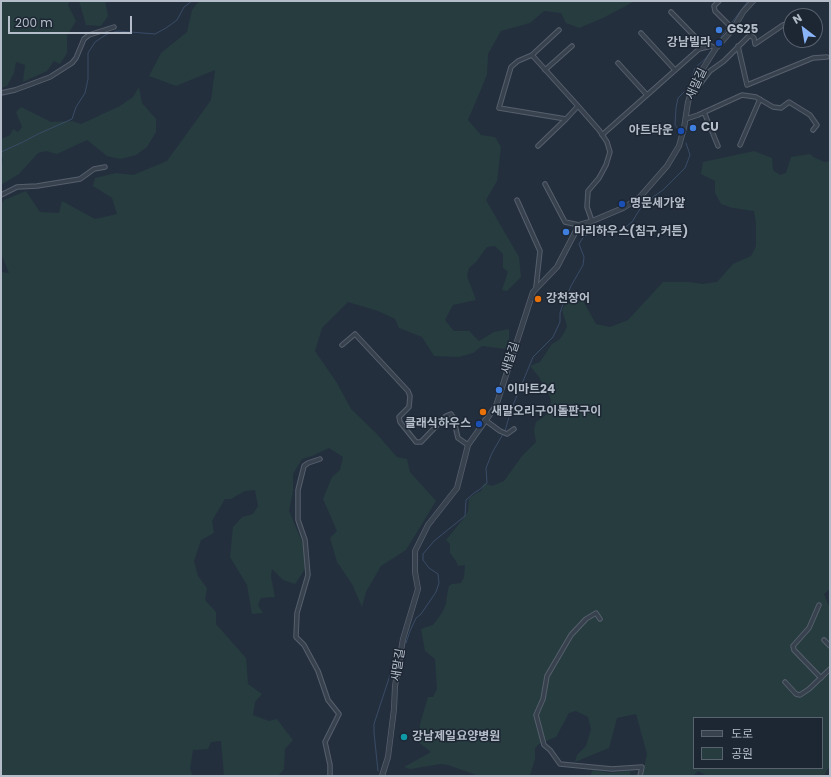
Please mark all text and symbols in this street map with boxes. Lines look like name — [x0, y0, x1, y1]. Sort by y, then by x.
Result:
scale bar — [10, 8, 134, 34]
north arrow — [783, 8, 823, 48]
text: N — [790, 10, 805, 28]
text: 200 m — [15, 14, 53, 31]
place label: GS25 — [727, 23, 758, 37]
marker: GS25 — [714, 25, 724, 35]
place label: 강남빌라 — [667, 36, 711, 50]
marker: 강남빌라 — [714, 38, 724, 48]
street label: 새말길 — [683, 66, 711, 102]
place label: CU — [701, 121, 719, 135]
marker: CU — [688, 123, 698, 133]
place label: 아트타운 — [629, 124, 673, 138]
marker: 아트타운 — [676, 126, 686, 136]
place label: 명문세가앞 — [630, 197, 685, 211]
marker: 명문세가앞 — [617, 199, 627, 209]
place label: 마리하우스(침구,커튼) — [574, 225, 688, 239]
marker: 마리하우스(침구,커튼) — [561, 227, 571, 237]
place label: 강천장어 — [546, 292, 590, 306]
marker: 강천장어 — [533, 294, 543, 304]
street label: 새말길 — [499, 340, 523, 376]
place label: 이마트24 — [507, 383, 555, 397]
marker: 이마트24 — [494, 385, 504, 395]
place label: 새말오리구이돌판구이 — [491, 405, 601, 419]
marker: 새말오리구이돌판구이 — [478, 407, 488, 417]
place label: 클래식하우스 — [405, 417, 471, 431]
marker: 클래식하우스 — [474, 419, 484, 429]
street label: 새말길 — [389, 648, 409, 682]
legend — [693, 717, 823, 769]
text: 도로 — [731, 725, 753, 742]
place label: 강남제일요양병원 — [412, 730, 500, 744]
marker: 강남제일요양병원 — [399, 732, 409, 742]
text: 공원 — [731, 745, 753, 762]

